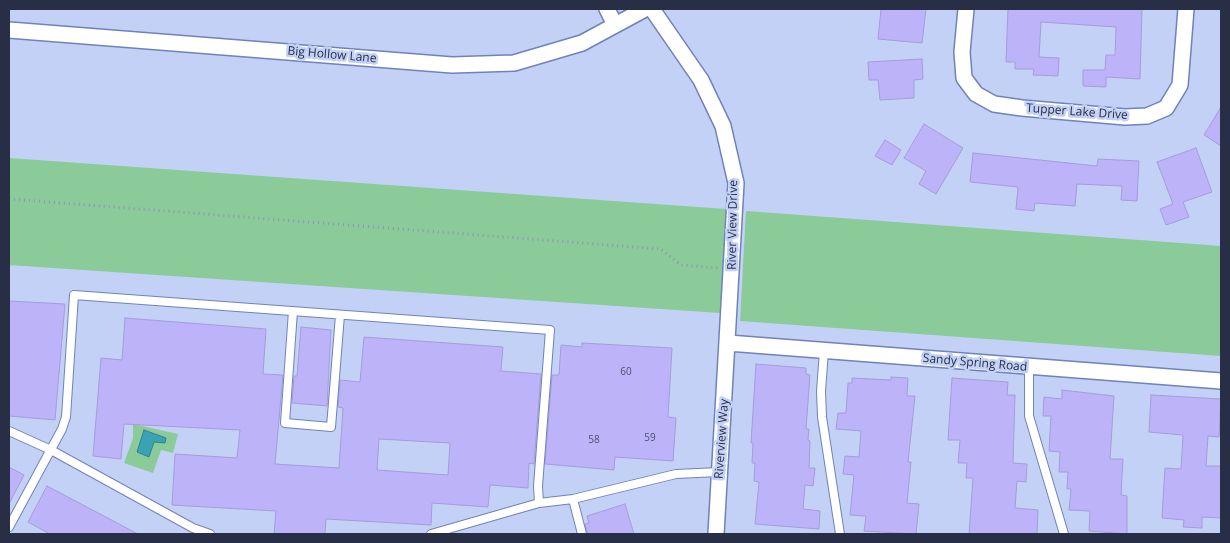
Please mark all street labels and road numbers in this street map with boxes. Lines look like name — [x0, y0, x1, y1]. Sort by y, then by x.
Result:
street label: Big Hollow Lane — [287, 44, 377, 66]
street label: Tupper Lake Drive — [1026, 101, 1128, 123]
street label: River View Drive — [725, 180, 741, 270]
street label: Sandy Spring Road — [922, 351, 1028, 375]
street label: Riverview Way — [712, 399, 732, 479]

